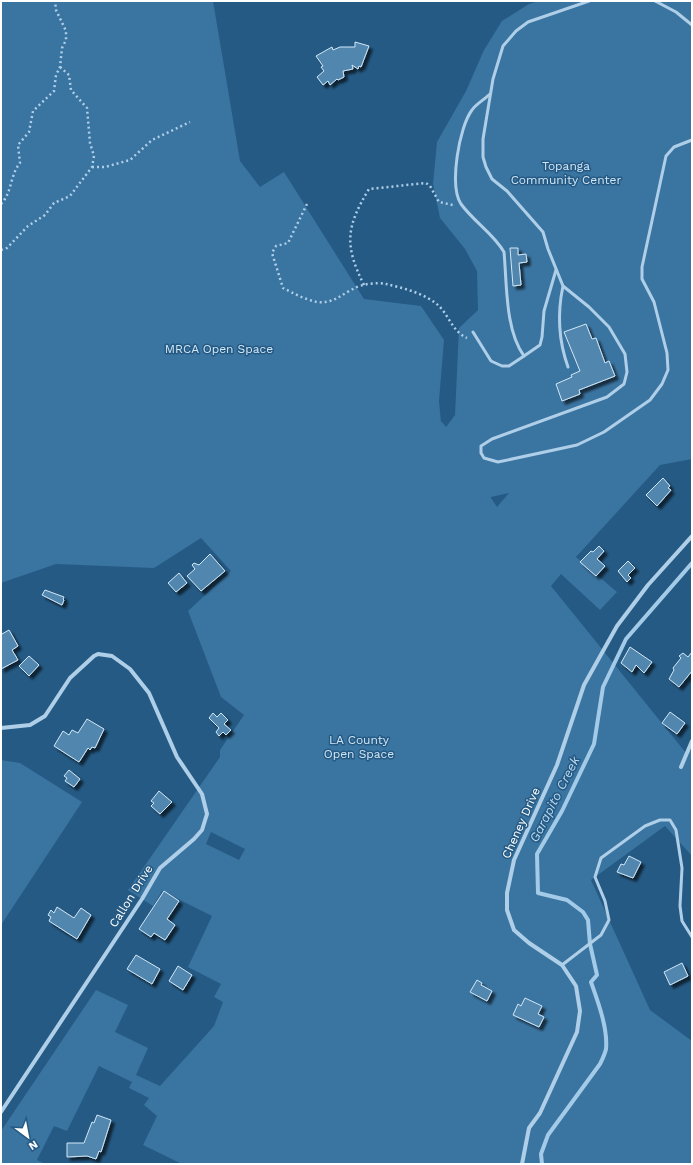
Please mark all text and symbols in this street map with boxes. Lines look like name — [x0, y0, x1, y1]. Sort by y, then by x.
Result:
park label: Topanga Community Center — [511, 159, 621, 187]
park label: MRCA Open Space — [165, 342, 273, 356]
park label: LA County Open Space — [324, 733, 394, 761]
water label: Garapito Creek — [526, 753, 583, 845]
street label: Cheney Drive — [499, 785, 543, 861]
street label: Callon Drive — [106, 862, 156, 930]
north arrow — [8, 1117, 48, 1157]
text: N — [26, 1137, 40, 1153]

